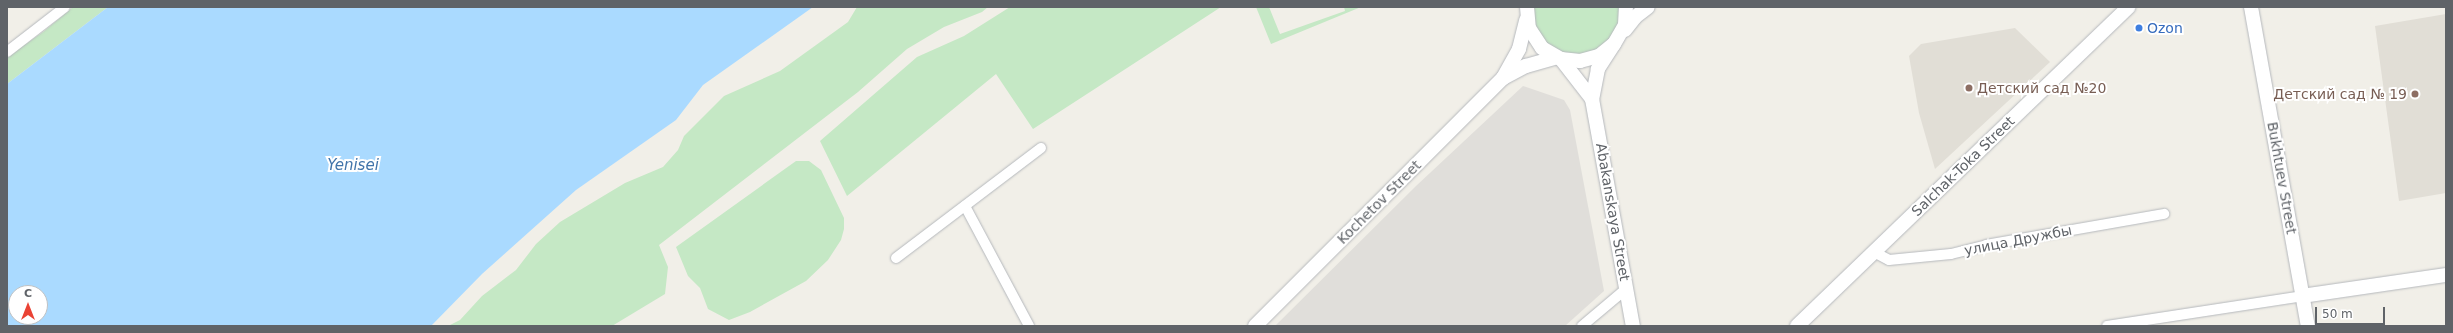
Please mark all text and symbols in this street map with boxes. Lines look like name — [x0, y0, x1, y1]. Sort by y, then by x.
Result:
place label: Ozon — [2147, 20, 2183, 36]
marker: Ozon — [2134, 23, 2144, 33]
place label: Детский сад №20 — [1977, 80, 2106, 96]
marker: Детский сад №20 — [1964, 83, 1974, 93]
place label: Детский сад № 19 — [2273, 86, 2407, 102]
marker: Детский сад № 19 — [2410, 89, 2420, 99]
street label: Salchak-Toka Street — [1908, 113, 2018, 219]
street label: Bukhtuev Street — [2264, 121, 2300, 235]
street label: Abakanskaya Street — [1593, 142, 1633, 282]
water label: Yenisei — [327, 157, 379, 175]
street label: Kochetov Street — [1334, 157, 1424, 247]
street label: улица Дружбы — [1963, 221, 2073, 259]
north arrow — [8, 285, 48, 325]
text: С — [24, 287, 32, 300]
scale bar — [2317, 299, 2387, 325]
text: 50 m — [2322, 307, 2353, 321]

